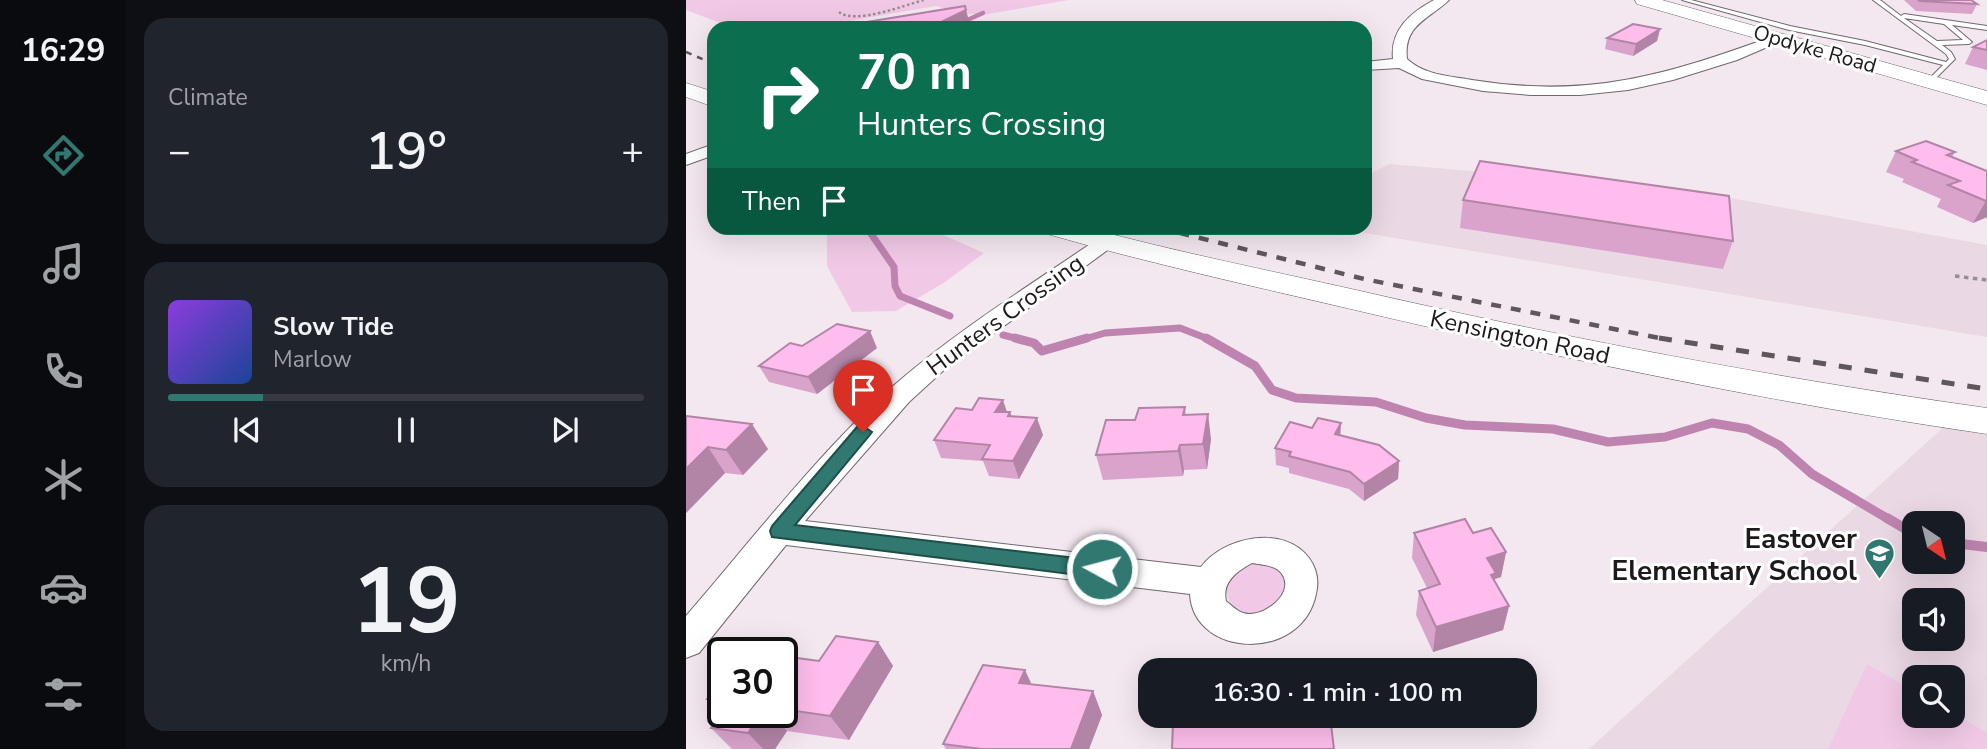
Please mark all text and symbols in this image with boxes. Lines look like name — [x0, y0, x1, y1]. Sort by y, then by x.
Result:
street label: Opdyke Road — [1750, 18, 1880, 80]
text: 16:29 — [21, 29, 105, 72]
text: 70 m — [857, 39, 972, 106]
icon: right — [742, 49, 833, 140]
text: Climate — [168, 82, 248, 113]
text: Hunters Crossing — [857, 103, 1106, 146]
text: 19° — [365, 116, 447, 187]
text: − — [168, 126, 191, 177]
text: + — [621, 126, 644, 177]
icon: directions — [39, 131, 88, 180]
icon: arrive — [815, 182, 853, 220]
text: Then — [742, 184, 801, 219]
icon: music — [39, 239, 88, 288]
street label: Hunters Crossing — [920, 247, 1090, 383]
street label: Kensington Road — [1427, 302, 1613, 372]
text: Slow Tide — [273, 309, 394, 344]
text: Marlow — [273, 344, 352, 375]
icon: phone — [39, 347, 88, 396]
pin — [833, 360, 893, 432]
icon: arrive — [844, 371, 882, 409]
icon: previous — [228, 411, 266, 449]
icon: pause — [387, 411, 425, 449]
icon: next — [546, 411, 584, 449]
icon: climate — [39, 455, 88, 504]
north arrow — [1902, 511, 1965, 574]
map controls — [1902, 511, 1965, 728]
place label: Eastover Elementary School — [1612, 520, 1857, 590]
position arrow — [1065, 532, 1139, 606]
school or university icon: Eastover Elementary School — [1863, 537, 1897, 581]
text: 19 — [351, 540, 461, 664]
icon: car — [39, 563, 88, 612]
button: sound — [1902, 588, 1965, 651]
speed limit sign: 30 — [707, 637, 798, 728]
text: km/h — [381, 648, 431, 679]
button: search — [1902, 665, 1965, 728]
icon: filters — [39, 670, 88, 719]
text: 16:30 · 1 min · 100 m — [1212, 675, 1463, 710]

